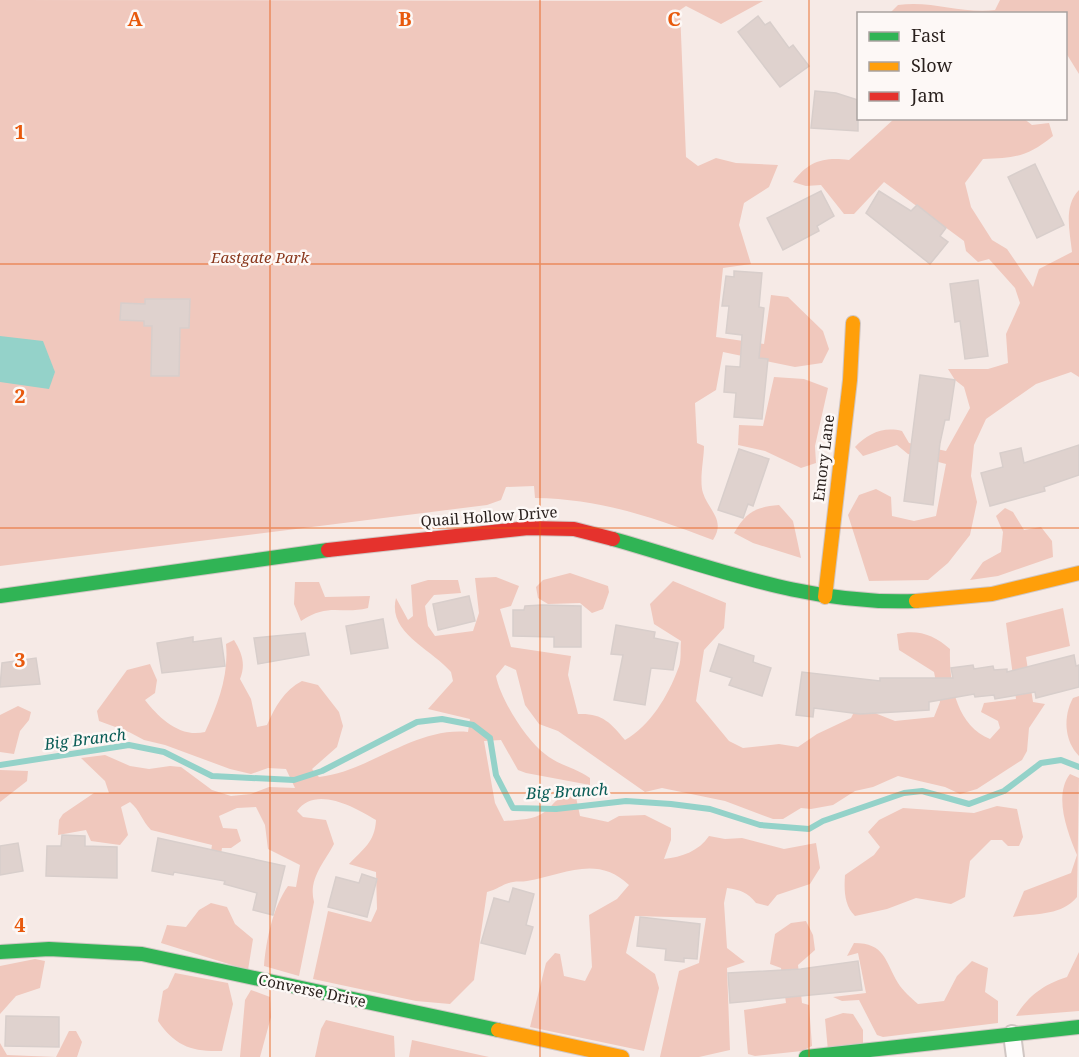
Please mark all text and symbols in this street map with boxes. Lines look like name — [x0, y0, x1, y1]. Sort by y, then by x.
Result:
text: A — [127, 5, 143, 32]
text: B — [398, 5, 412, 32]
text: C — [667, 5, 681, 32]
legend — [857, 12, 1067, 120]
text: Fast — [911, 23, 946, 47]
text: Slow — [911, 53, 953, 77]
text: Jam — [910, 83, 945, 107]
text: 1 — [14, 118, 26, 145]
park label: Eastgate Park — [210, 247, 309, 267]
text: 2 — [14, 382, 26, 409]
street label: Emory Lane — [808, 413, 838, 502]
street label: Quail Hollow Drive — [420, 501, 558, 531]
text: 3 — [14, 646, 26, 673]
water label: Big Branch — [42, 723, 128, 755]
water label: Big Branch — [524, 778, 609, 804]
text: 4 — [14, 911, 26, 938]
street label: Converse Drive — [257, 969, 368, 1011]

